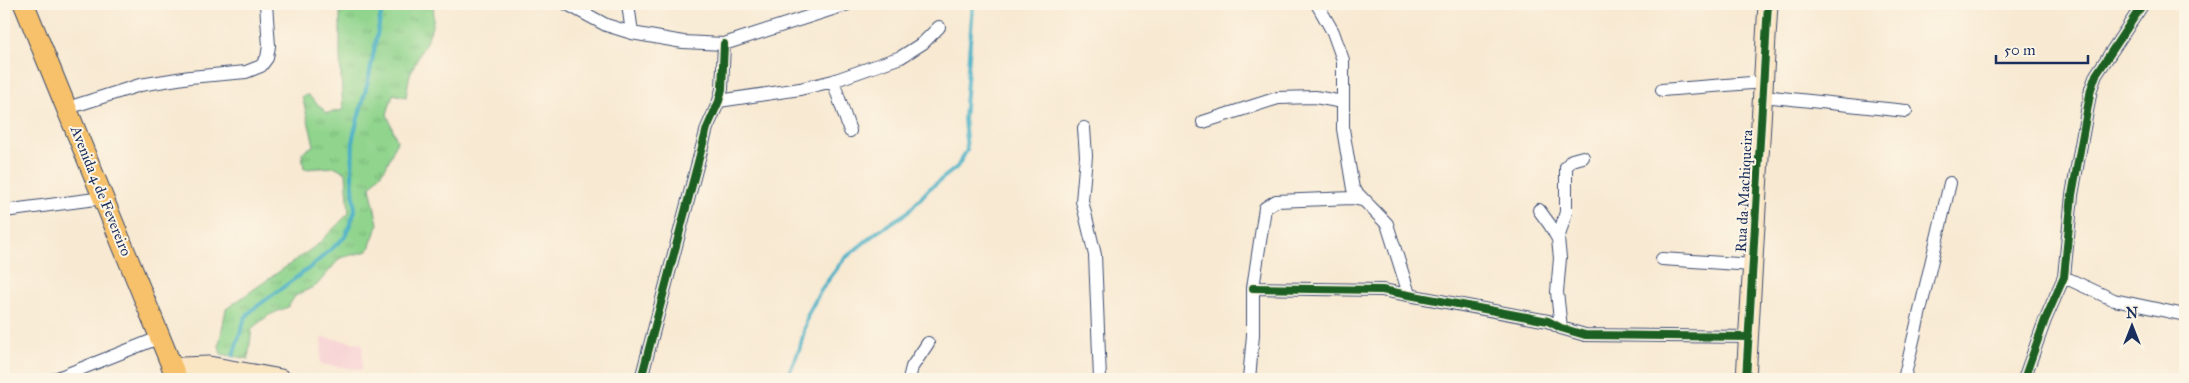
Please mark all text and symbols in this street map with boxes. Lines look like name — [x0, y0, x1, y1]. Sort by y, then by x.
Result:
scale bar — [1996, 32, 2089, 64]
text: 50 m — [2004, 41, 2036, 59]
street label: Avenida 4 de Fevereiro — [66, 122, 135, 259]
street label: Rua da Machiqueira — [1732, 128, 1757, 253]
north arrow — [2106, 300, 2156, 350]
text: N — [2126, 305, 2138, 322]

